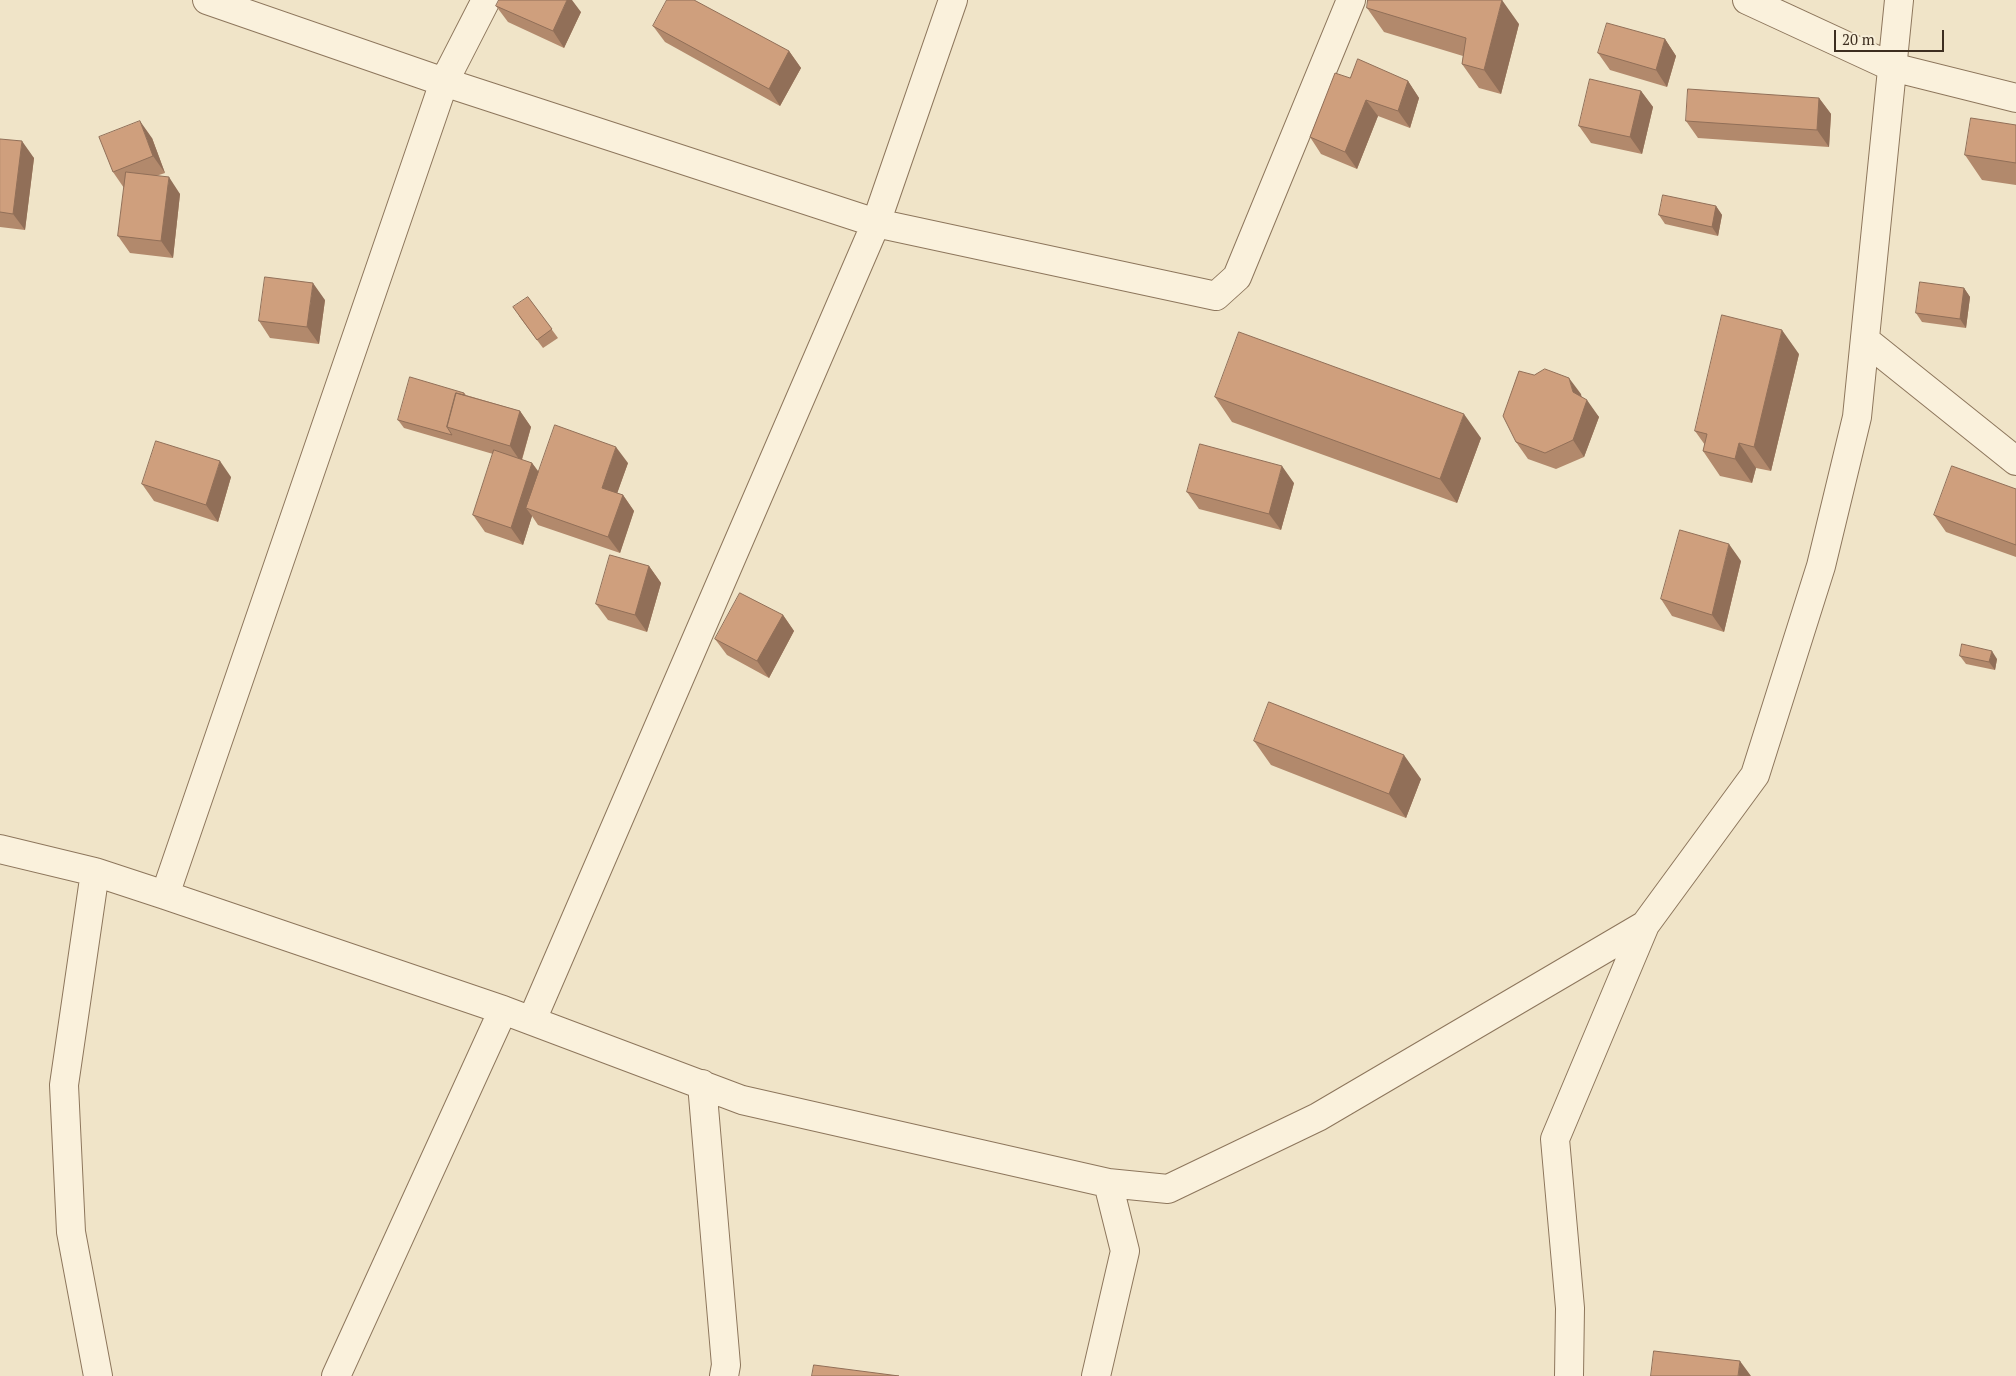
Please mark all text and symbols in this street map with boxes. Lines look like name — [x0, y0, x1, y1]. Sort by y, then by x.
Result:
scale bar — [1836, 20, 1946, 52]
text: 20 m — [1842, 29, 1875, 49]

